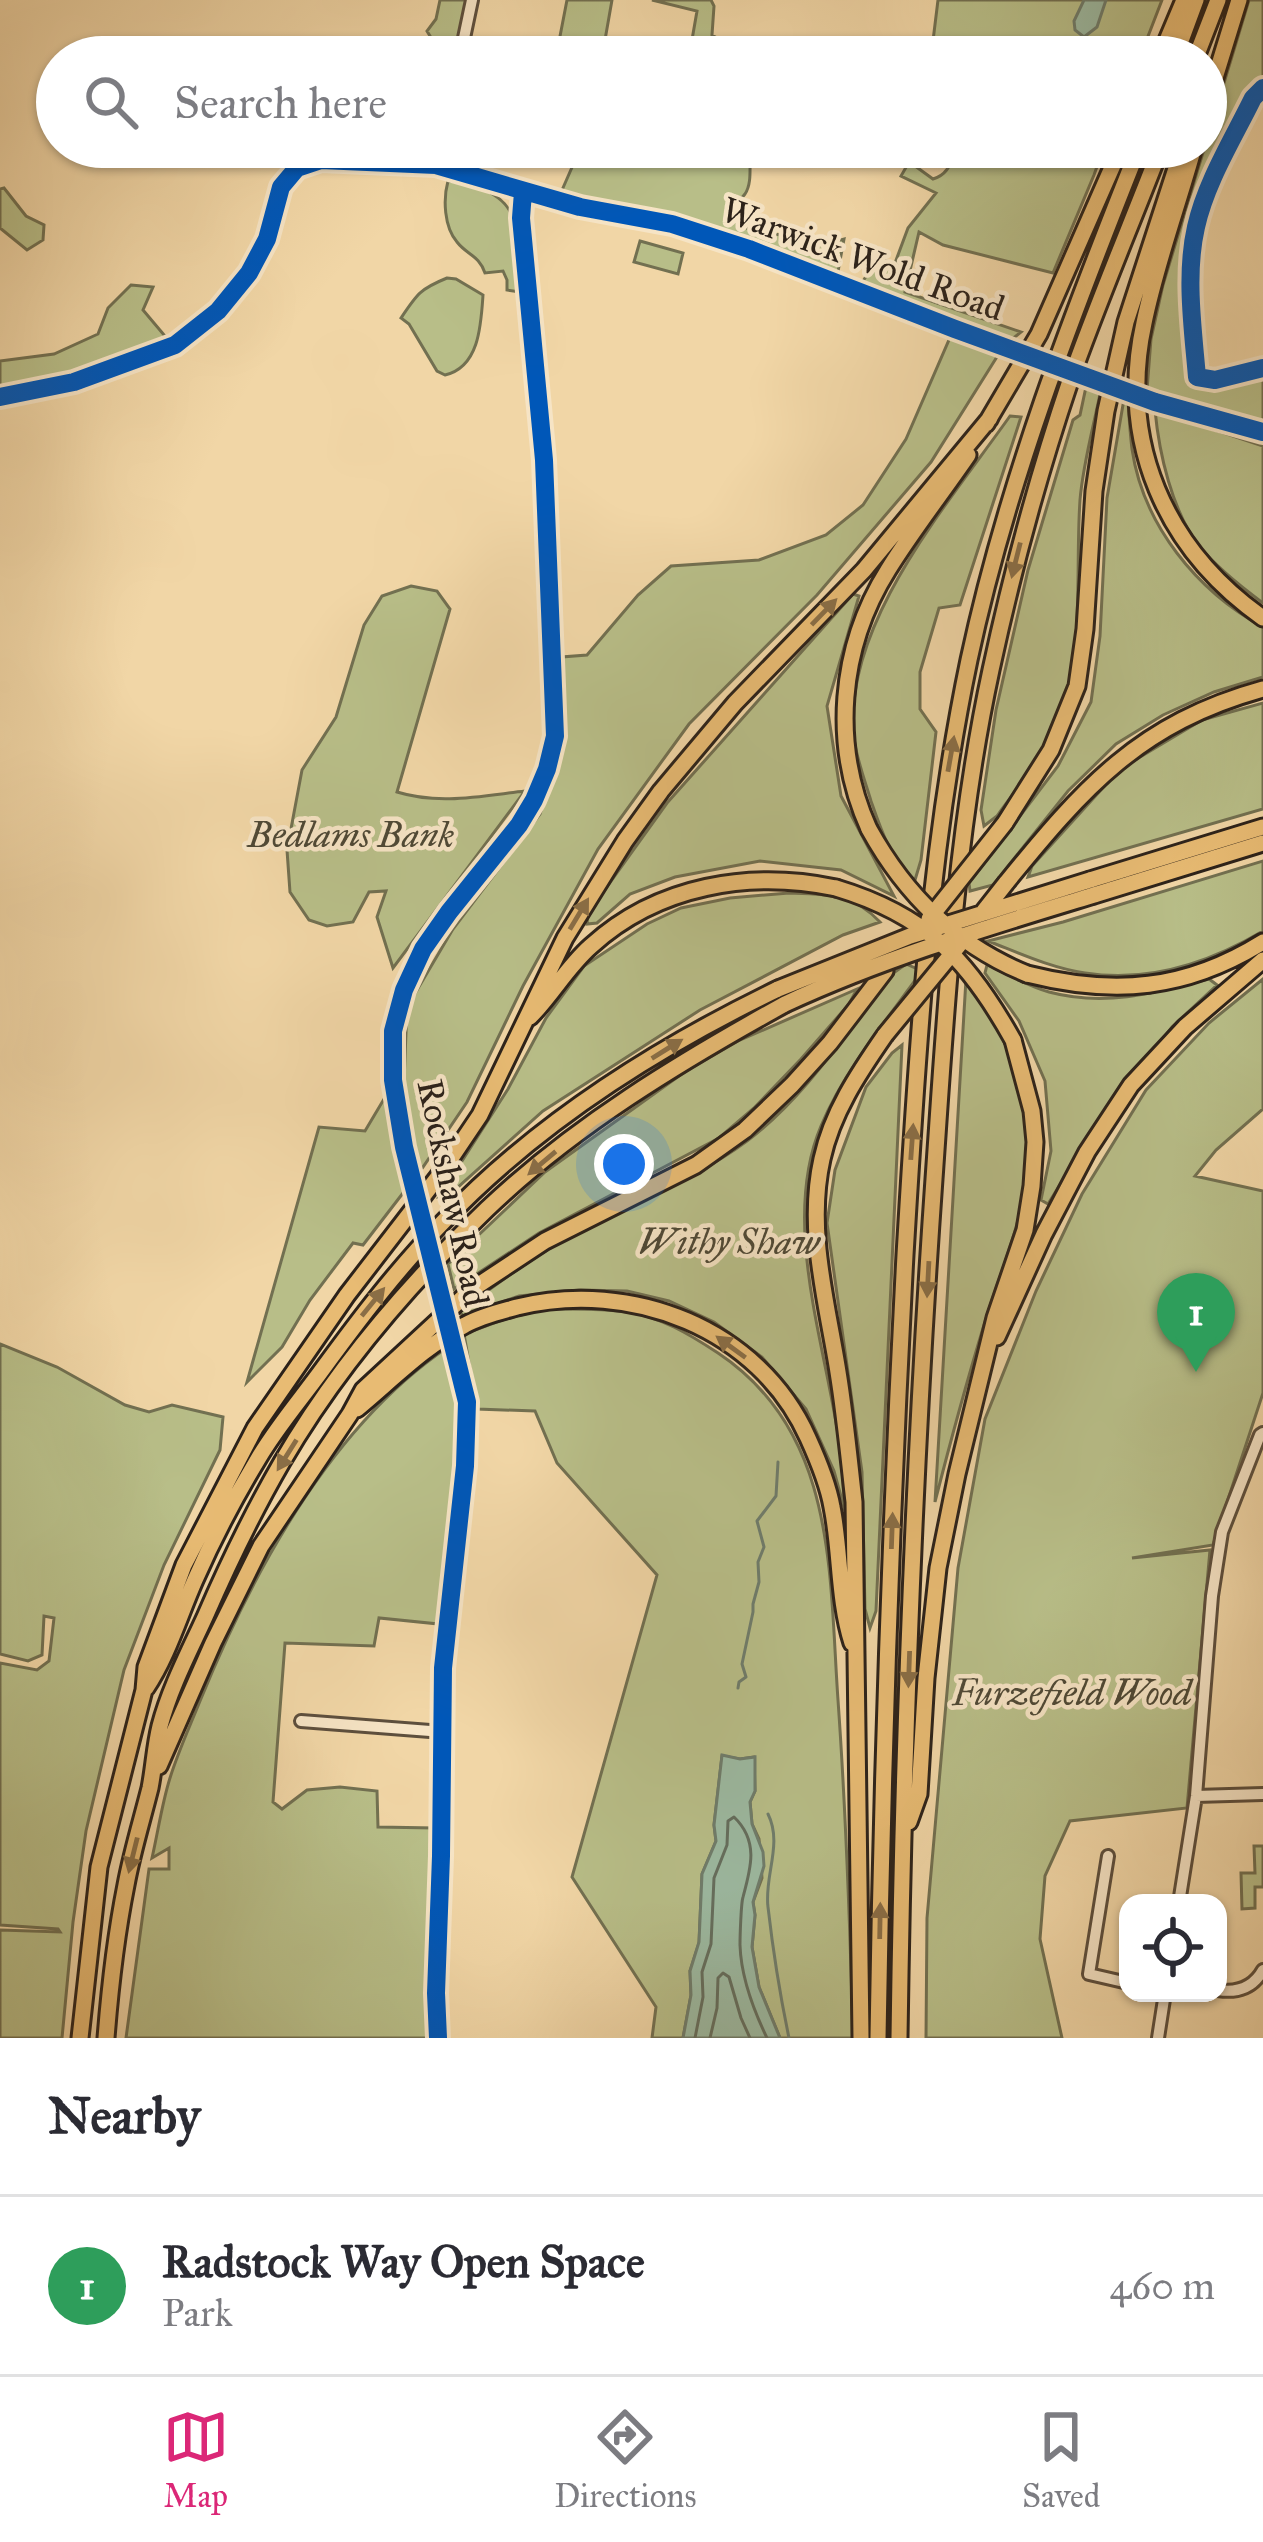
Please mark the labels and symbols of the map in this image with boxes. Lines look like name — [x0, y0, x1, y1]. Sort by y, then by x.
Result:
street label: Warwick Wold Road — [716, 187, 1010, 331]
one-way arrow — [1006, 542, 1025, 579]
one-way arrow — [809, 598, 837, 627]
one-way arrow — [942, 735, 961, 772]
park label: Bedlams Bank — [246, 813, 454, 857]
one-way arrow — [568, 897, 589, 931]
one-way arrow — [650, 1039, 684, 1060]
street label: Rockshaw Road — [407, 1075, 499, 1311]
one-way arrow — [903, 1122, 922, 1160]
your location — [594, 1134, 654, 1194]
one-way arrow — [527, 1149, 557, 1175]
park label: Withy Shaw — [638, 1220, 822, 1264]
one-way arrow — [918, 1261, 937, 1298]
pin: 1 — [1157, 1273, 1235, 1372]
one-way arrow — [360, 1286, 385, 1317]
one-way arrow — [715, 1335, 747, 1359]
one-way arrow — [277, 1438, 298, 1472]
one-way arrow — [883, 1511, 902, 1549]
one-way arrow — [899, 1651, 918, 1689]
park label: Furzefield Wood — [951, 1671, 1194, 1716]
one-way arrow — [123, 1837, 142, 1874]
one-way arrow — [871, 1901, 890, 1939]

